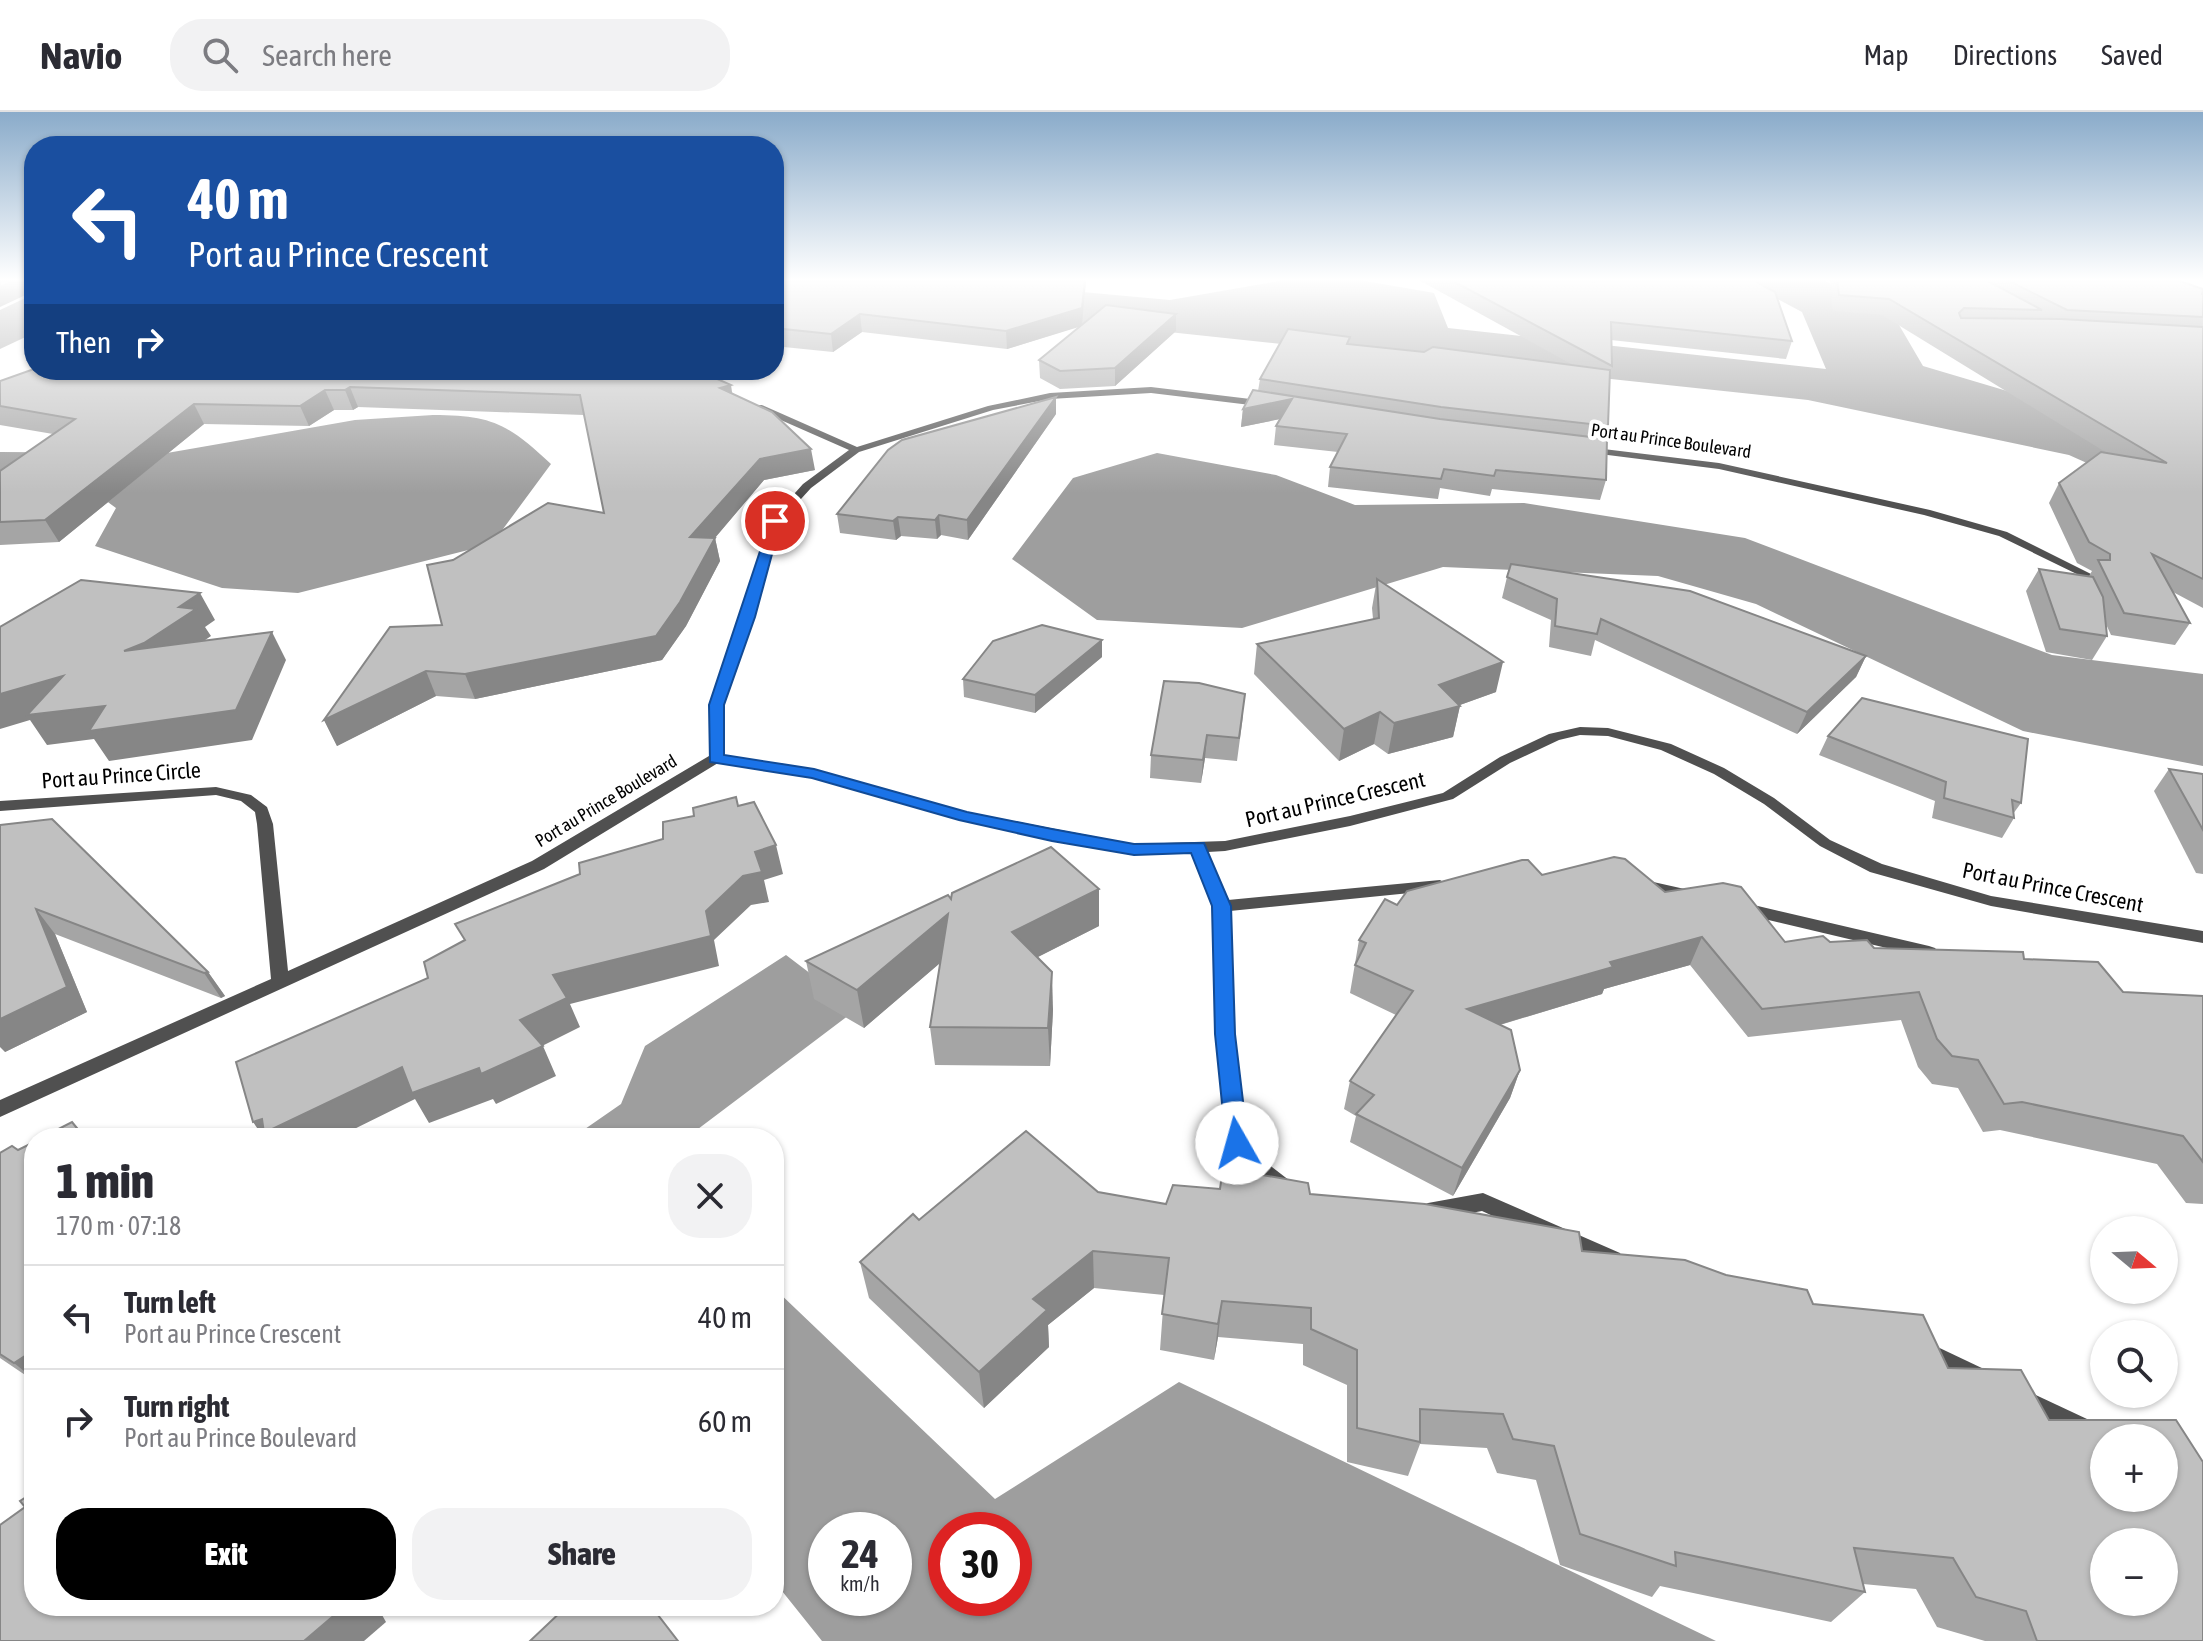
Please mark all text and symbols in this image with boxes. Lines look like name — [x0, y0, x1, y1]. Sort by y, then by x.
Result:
search box — [170, 19, 730, 91]
icon: search — [198, 33, 242, 77]
text: Navio — [40, 34, 122, 77]
text: Search here — [262, 38, 392, 72]
text: Map — [1864, 39, 1909, 71]
text: Directions — [1953, 39, 2057, 71]
text: Saved — [2101, 39, 2163, 71]
text: 40 m — [188, 167, 289, 231]
icon: left — [56, 168, 160, 272]
text: Port au Prince Crescent — [188, 233, 489, 275]
icon: right — [127, 320, 171, 364]
text: Then — [56, 325, 111, 359]
street label: Port au Prince Boulevard — [1590, 419, 1752, 462]
pin — [741, 487, 809, 555]
icon: arrive — [753, 499, 797, 543]
street label: Port au Prince Boulevard — [531, 750, 680, 851]
street label: Port au Prince Circle — [40, 756, 202, 794]
street label: Port au Prince Crescent — [1243, 766, 1427, 832]
street label: Port au Prince Crescent — [1960, 857, 2146, 917]
position arrow — [1195, 1101, 1279, 1185]
text: 1 min — [56, 1153, 154, 1208]
button: close — [668, 1154, 752, 1238]
text: 170 m · 07:18 — [56, 1211, 181, 1241]
north arrow — [2090, 1216, 2178, 1304]
map controls — [2090, 1216, 2178, 1616]
text: Turn left — [124, 1285, 216, 1319]
icon: left — [56, 1295, 100, 1339]
text: 40 m — [698, 1300, 752, 1334]
text: Port au Prince Crescent — [124, 1319, 341, 1349]
button: search — [2090, 1320, 2178, 1408]
text: Turn right — [124, 1389, 230, 1423]
icon: right — [56, 1399, 100, 1443]
text: 60 m — [698, 1404, 752, 1438]
text: Port au Prince Boulevard — [124, 1423, 357, 1453]
button: + — [2090, 1424, 2178, 1512]
button: Exit — [56, 1508, 396, 1600]
button: Share — [412, 1508, 752, 1600]
speed limit sign: 30 — [928, 1512, 1032, 1616]
button: − — [2090, 1528, 2178, 1616]
text: 24 — [841, 1531, 879, 1576]
text: km/h — [840, 1572, 880, 1595]

